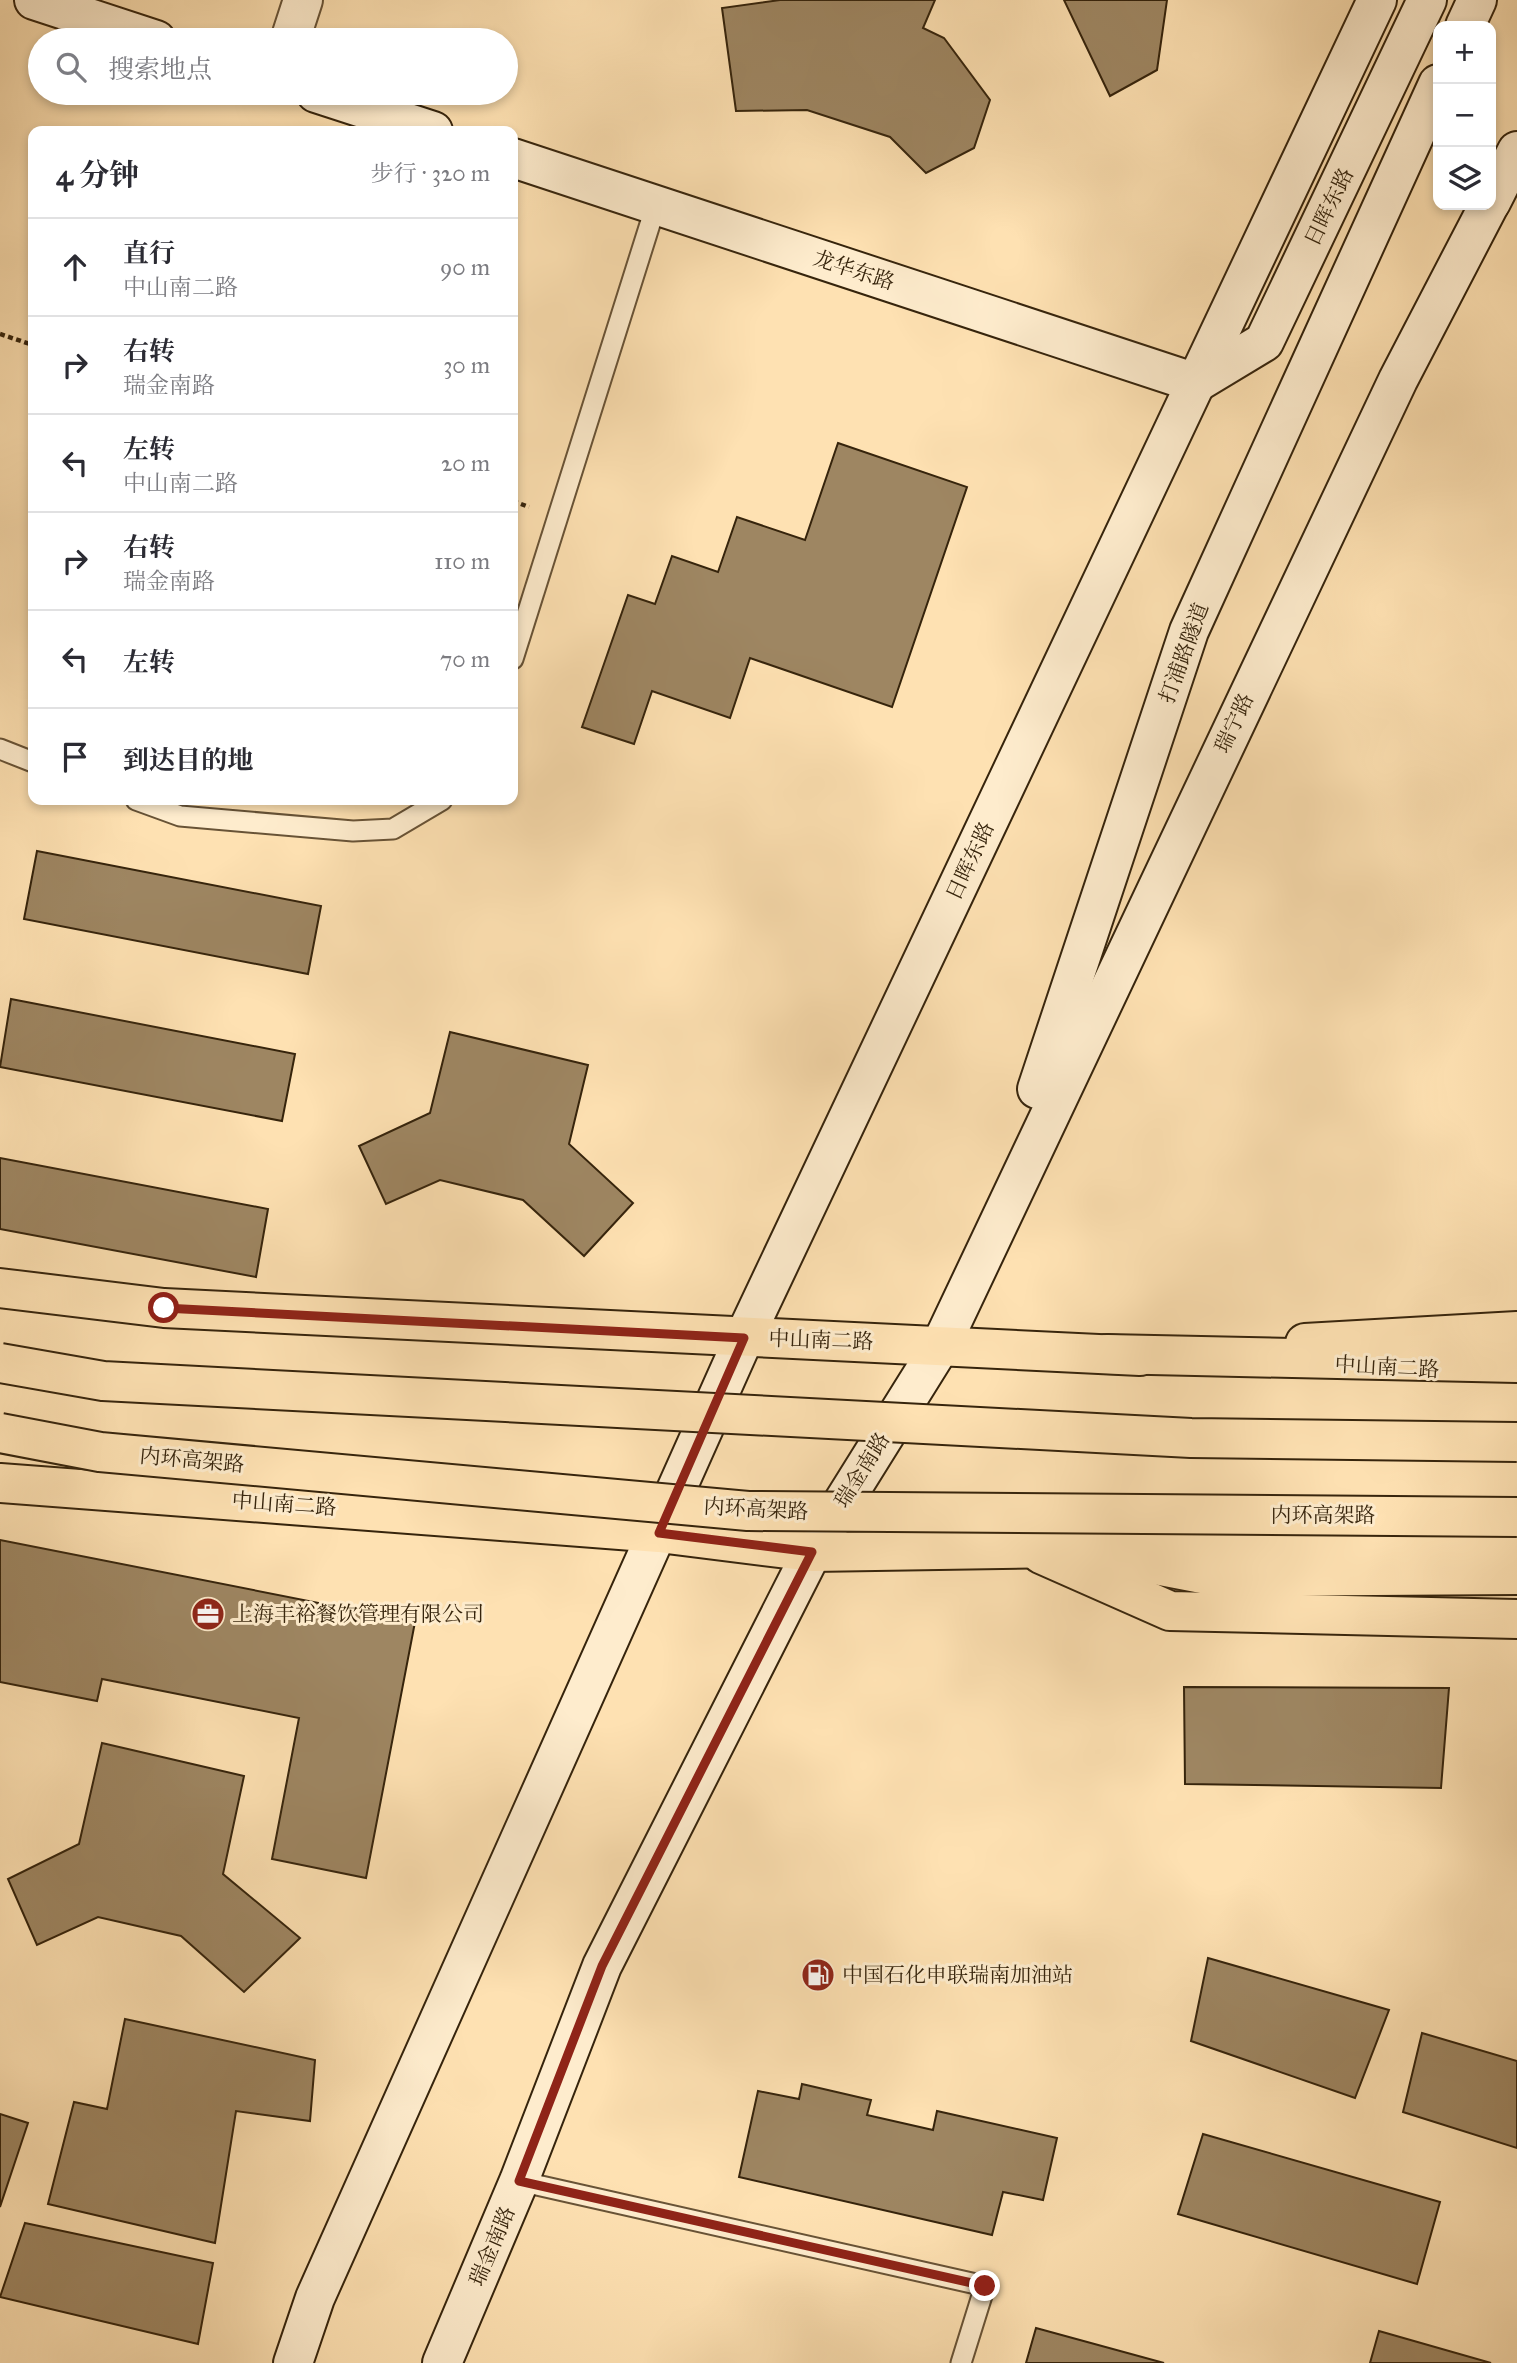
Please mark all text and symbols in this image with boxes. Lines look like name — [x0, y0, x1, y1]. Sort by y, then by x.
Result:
map controls — [1433, 21, 1496, 210]
button: + — [1433, 21, 1496, 84]
search box — [28, 28, 518, 105]
icon: search — [52, 48, 90, 86]
text: 搜索地点 — [108, 53, 212, 85]
button: − — [1433, 84, 1496, 147]
button: layers — [1433, 147, 1496, 210]
text: 4 分钟 — [56, 157, 139, 193]
text: 步行 · 320 m — [371, 159, 490, 187]
street label: 日晖东路 — [1299, 164, 1359, 250]
text: 直行 — [123, 237, 175, 269]
street label: 龙华东路 — [810, 245, 898, 295]
icon: ahead — [56, 248, 94, 286]
text: 90 m — [440, 253, 490, 281]
text: 中山南二路 — [123, 273, 238, 301]
text: 右转 — [123, 335, 175, 367]
icon: right — [56, 346, 94, 384]
text: 30 m — [443, 351, 490, 379]
text: 瑞金南路 — [123, 371, 215, 399]
text: 左转 — [123, 433, 175, 465]
icon: left — [56, 444, 94, 482]
text: 20 m — [441, 449, 490, 477]
text: 中山南二路 — [123, 469, 238, 497]
text: 右转 — [123, 531, 175, 563]
icon: right — [56, 542, 94, 580]
text: 110 m — [434, 547, 490, 575]
text: 瑞金南路 — [123, 567, 215, 595]
street label: 打浦路隧道 — [1154, 599, 1214, 707]
icon: left — [56, 640, 94, 678]
text: 70 m — [440, 645, 490, 673]
text: 左转 — [123, 646, 175, 678]
street label: 瑞宁路 — [1209, 689, 1259, 757]
icon: arrive — [56, 738, 94, 776]
text: 到达目的地 — [123, 744, 253, 776]
street label: 日晖东路 — [940, 817, 1000, 905]
route start — [148, 1292, 179, 1323]
street label: 中山南二路 — [768, 1325, 874, 1355]
street label: 中山南二路 — [1334, 1351, 1440, 1383]
street label: 瑞金南路 — [829, 1427, 895, 1513]
street label: 内环高架路 — [139, 1442, 245, 1478]
street label: 中山南二路 — [231, 1487, 337, 1521]
street label: 内环高架路 — [703, 1493, 809, 1525]
street label: 内环高架路 — [1271, 1502, 1376, 1528]
office icon: 上海丰裕餐饮管理有限公司 — [189, 1595, 227, 1633]
place label: 上海丰裕餐饮管理有限公司 — [232, 1601, 484, 1627]
fuel station icon: 中国石化申联瑞南加油站 — [799, 1956, 837, 1994]
place label: 中国石化申联瑞南加油站 — [842, 1962, 1073, 1988]
street label: 瑞金南路 — [464, 2202, 520, 2290]
route end — [969, 2270, 1000, 2301]

